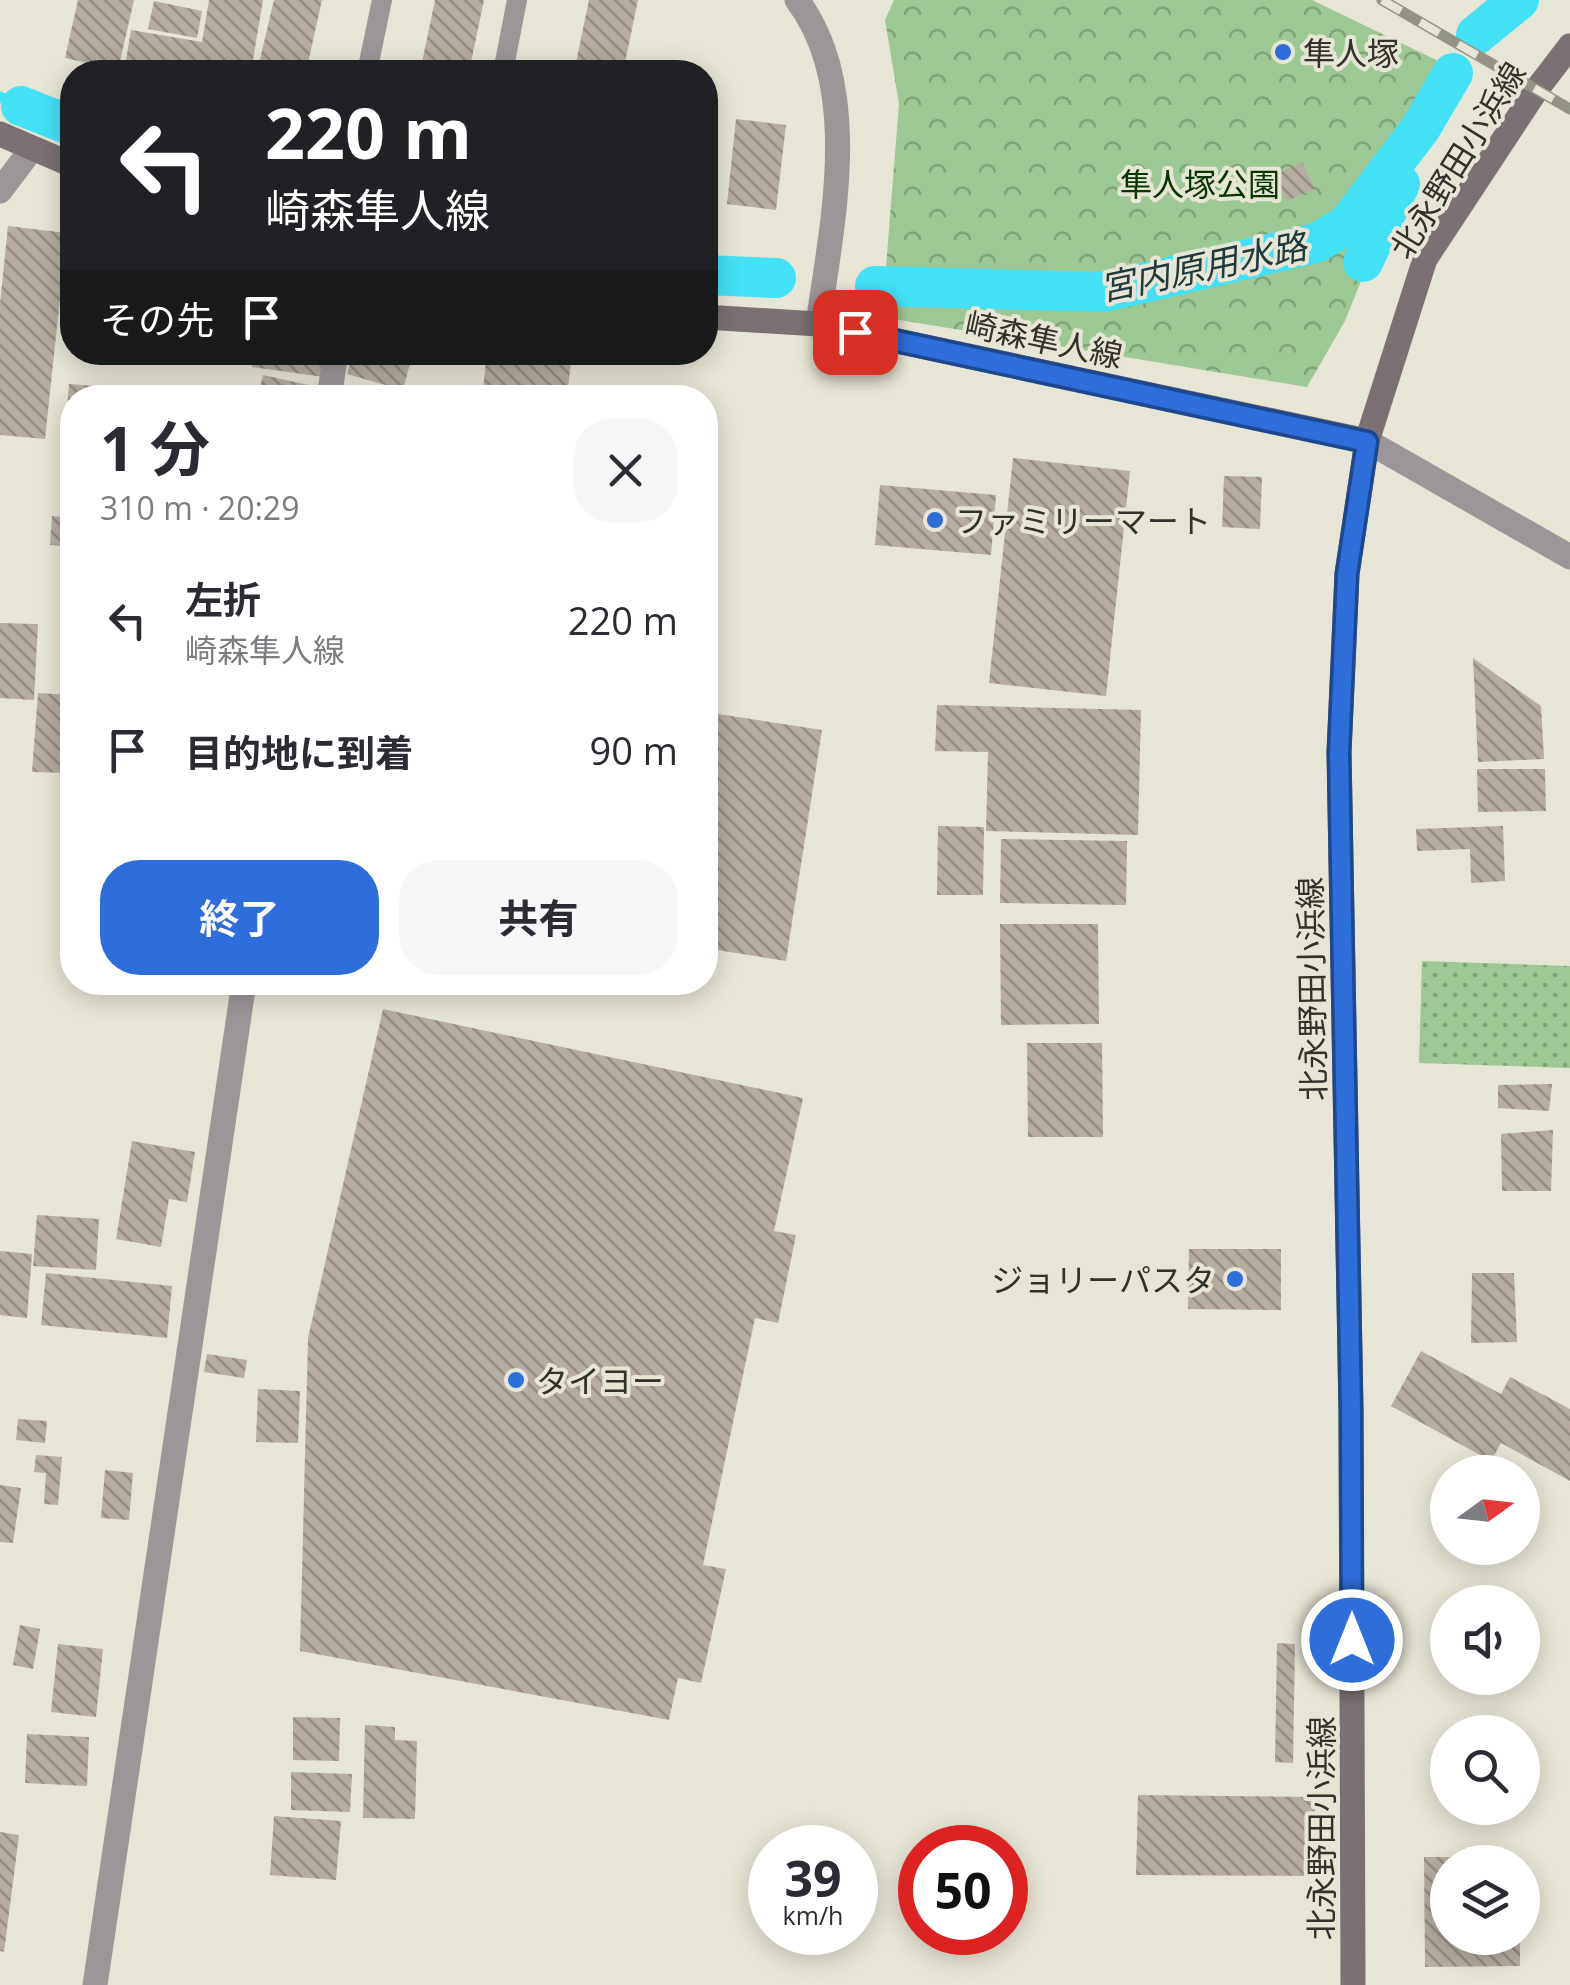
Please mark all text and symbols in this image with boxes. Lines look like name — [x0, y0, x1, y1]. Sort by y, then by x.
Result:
place label: 隼人塚 — [1303, 31, 1399, 74]
marker: 隼人塚 — [1272, 41, 1294, 63]
street label: 北永野田小浜線 — [1379, 54, 1535, 266]
text: 220 m — [265, 84, 472, 180]
icon: left — [100, 100, 230, 230]
park label: 隼人塚公園 — [1120, 162, 1280, 205]
text: 崎森隼人線 — [265, 179, 490, 240]
water label: 宮内原用水路 — [1095, 221, 1314, 311]
icon: arrive — [234, 290, 289, 345]
pin — [813, 290, 898, 375]
text: その先 — [100, 293, 214, 345]
street label: 崎森隼人線 — [961, 301, 1127, 377]
icon: arrive — [828, 305, 883, 360]
text: 1 分 — [100, 407, 210, 489]
button: close — [573, 418, 678, 523]
text: 310 m · 20:29 — [100, 486, 299, 529]
place label: ファミリーマート — [955, 499, 1211, 542]
marker: ファミリーマート — [924, 509, 946, 531]
text: 左折 — [185, 573, 261, 625]
icon: left — [100, 593, 155, 648]
text: 220 m — [568, 594, 678, 646]
text: 崎森隼人線 — [185, 628, 345, 671]
icon: arrive — [100, 723, 155, 778]
text: 90 m — [589, 724, 678, 776]
text: 目的地に到着 — [185, 726, 413, 778]
button: 終了 — [100, 860, 379, 975]
button: 共有 — [399, 860, 678, 975]
street label: 北永野田小浜線 — [1288, 877, 1334, 1101]
place label: ジョリーパスタ — [991, 1258, 1215, 1301]
marker: ジョリーパスタ — [1224, 1268, 1246, 1290]
place label: タイヨー — [536, 1359, 664, 1402]
marker: タイヨー — [505, 1369, 527, 1391]
north arrow — [1430, 1455, 1540, 1565]
map controls — [1430, 1455, 1540, 1955]
button: sound — [1430, 1585, 1540, 1695]
position arrow — [1300, 1588, 1404, 1692]
button: search — [1430, 1715, 1540, 1825]
street label: 北永野田小浜線 — [1299, 1716, 1342, 1940]
speed limit sign: 50 — [898, 1825, 1028, 1955]
text: 39 — [784, 1844, 842, 1912]
button: layers — [1430, 1845, 1540, 1955]
text: km/h — [783, 1898, 843, 1932]

